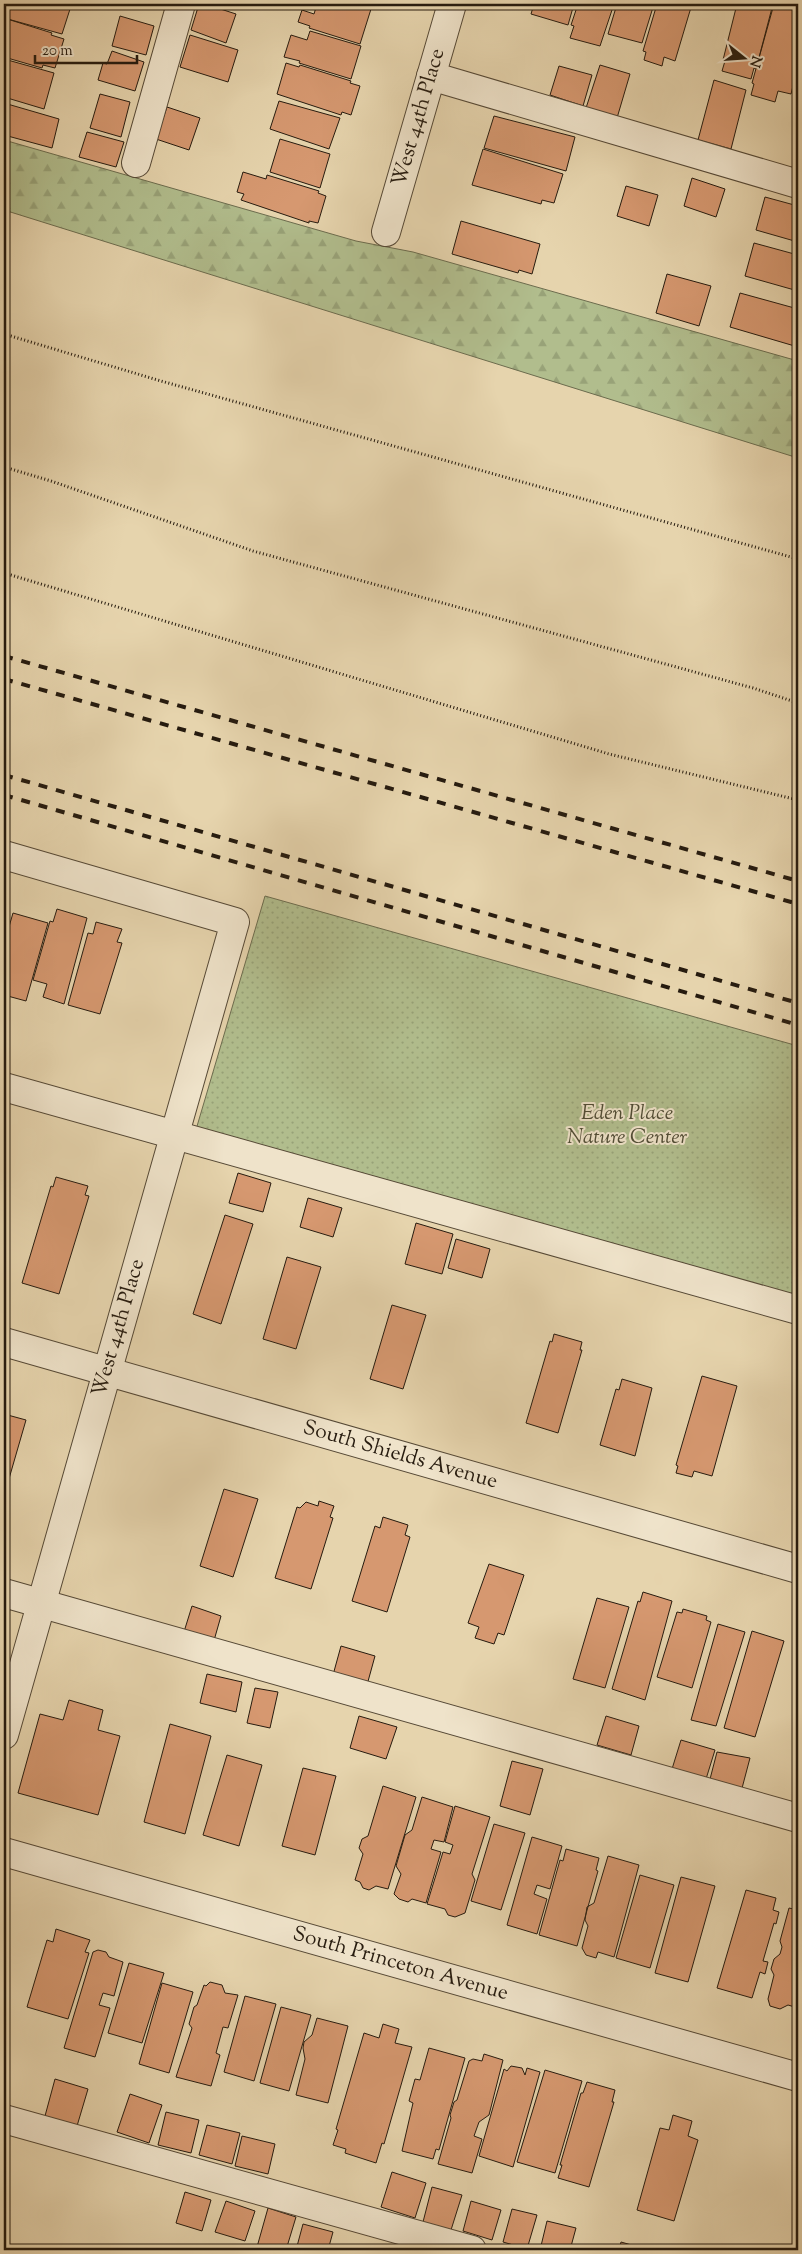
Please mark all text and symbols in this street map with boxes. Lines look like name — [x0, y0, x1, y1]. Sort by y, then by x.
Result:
scale bar — [35, 32, 138, 64]
north arrow — [720, 32, 770, 82]
text: 20 m — [42, 41, 73, 62]
street label: West 44th Place — [385, 45, 453, 190]
text: N — [743, 53, 766, 69]
park label: Eden Place Nature Center — [567, 1099, 688, 1153]
street label: West 44th Place — [85, 1255, 153, 1401]
street label: South Shields Avenue — [299, 1413, 501, 1497]
street label: South Princeton Avenue — [289, 1920, 512, 2009]

